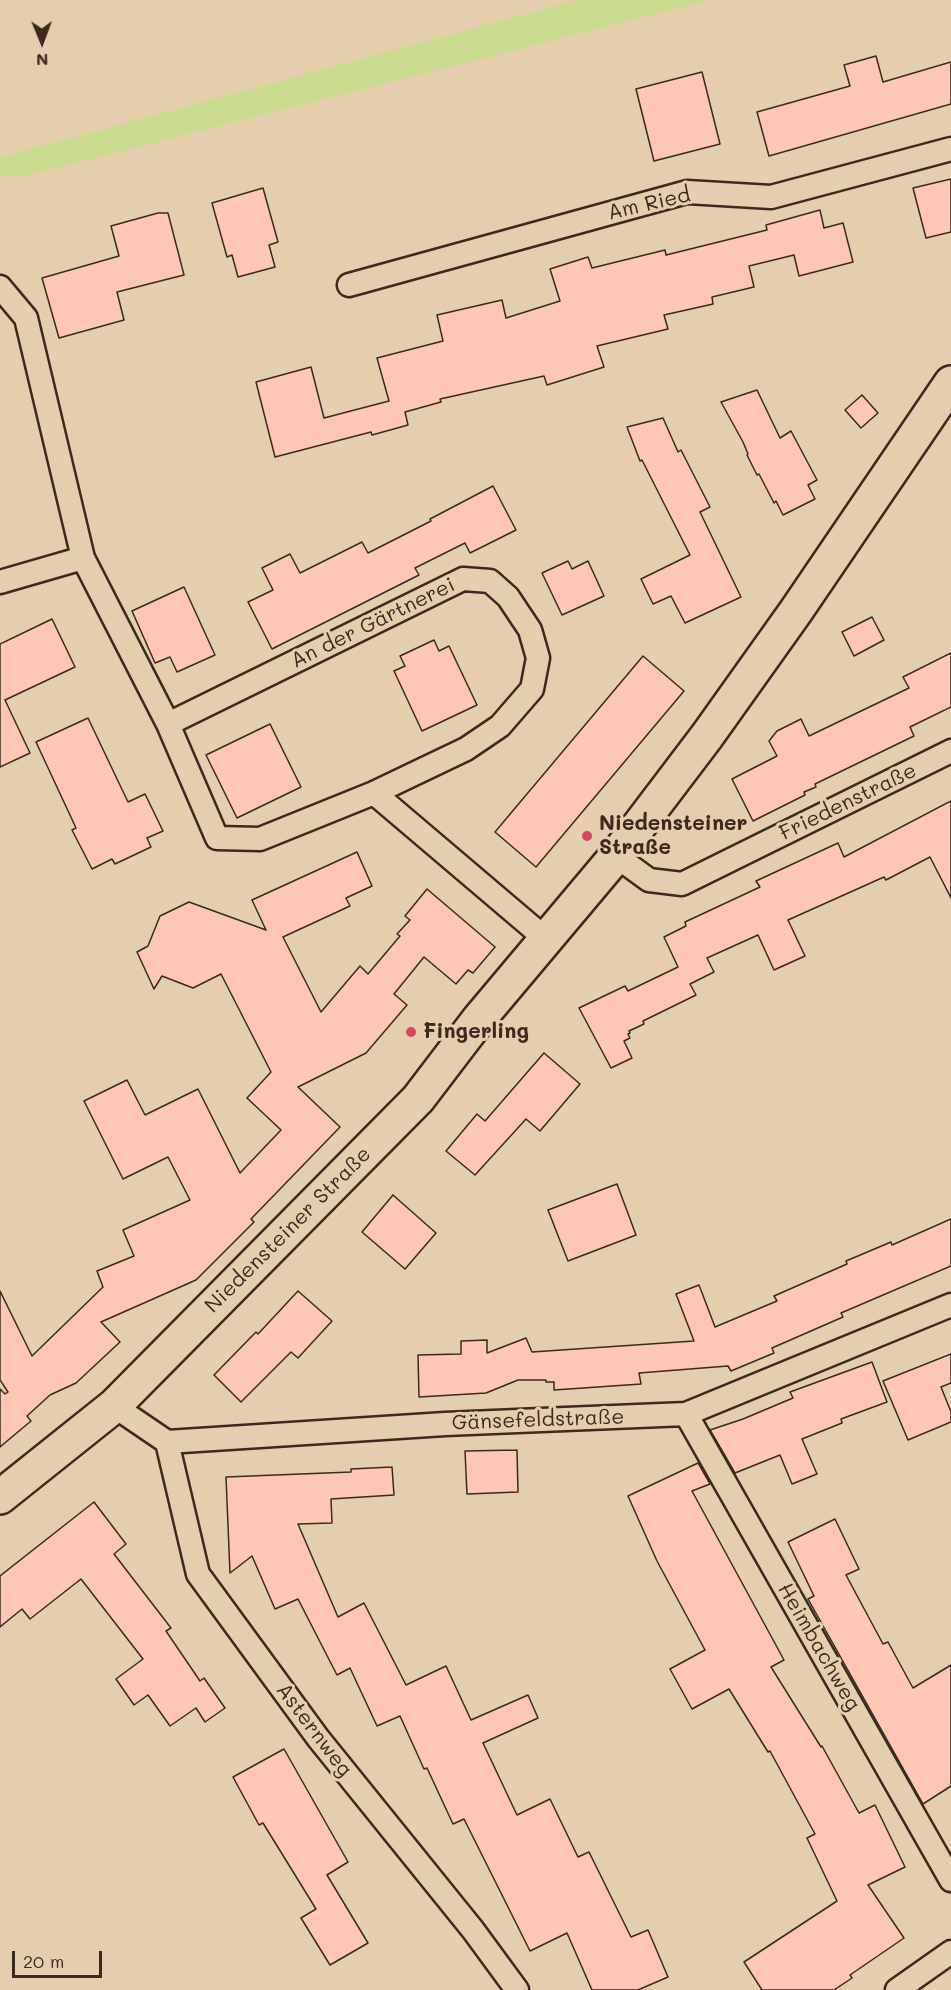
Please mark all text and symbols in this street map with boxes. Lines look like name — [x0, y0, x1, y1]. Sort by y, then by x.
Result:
north arrow — [12, 12, 72, 72]
text: N — [36, 50, 49, 71]
street label: Am Ried — [605, 182, 693, 226]
street label: An der Gärtnerei — [287, 572, 459, 674]
street label: Friedenstraße — [775, 758, 921, 846]
place label: Niedensteiner Straße — [599, 811, 747, 861]
marker: Niedensteiner Straße — [580, 829, 594, 843]
place label: Fingerling — [423, 1019, 529, 1045]
marker: Fingerling — [404, 1025, 418, 1039]
street label: Niedensteiner Straße — [200, 1142, 376, 1318]
street label: Gänsefeldstraße — [451, 1404, 625, 1436]
street label: Heimbachweg — [772, 1579, 866, 1715]
street label: Asternweg — [271, 1678, 357, 1782]
scale bar — [15, 1939, 105, 1977]
text: 20 m — [23, 1949, 64, 1973]

